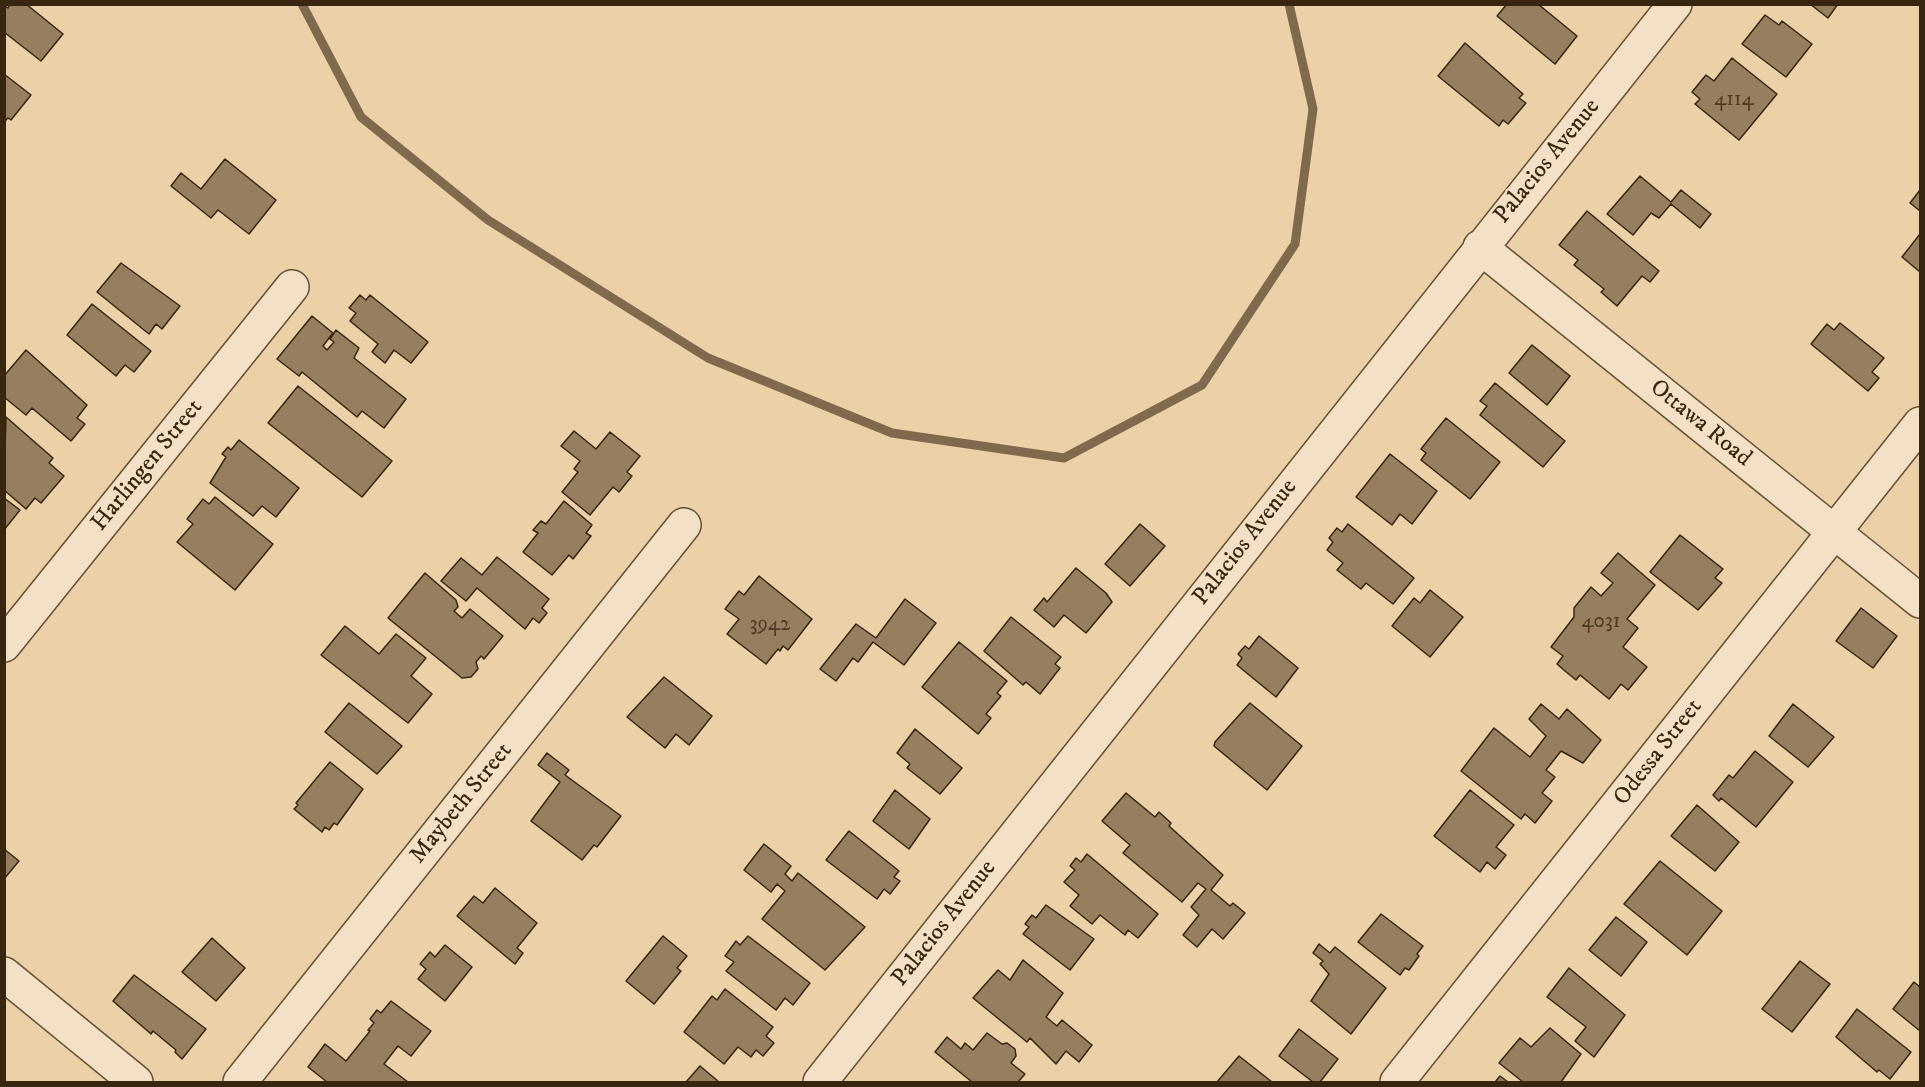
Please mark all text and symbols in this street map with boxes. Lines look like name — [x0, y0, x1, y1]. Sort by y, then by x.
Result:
house number: 4114 — [1714, 88, 1754, 114]
street label: Palacios Avenue — [1489, 94, 1607, 230]
street label: Ottawa Road — [1643, 374, 1757, 474]
street label: Harlingen Street — [86, 394, 210, 538]
street label: Palacios Avenue — [1188, 474, 1304, 612]
house number: 4031 — [1582, 610, 1620, 636]
house number: 3942 — [750, 613, 790, 639]
street label: Odessa Street — [1609, 694, 1709, 812]
street label: Maybeth Street — [405, 738, 519, 870]
street label: Palacios Avenue — [887, 855, 1003, 993]

